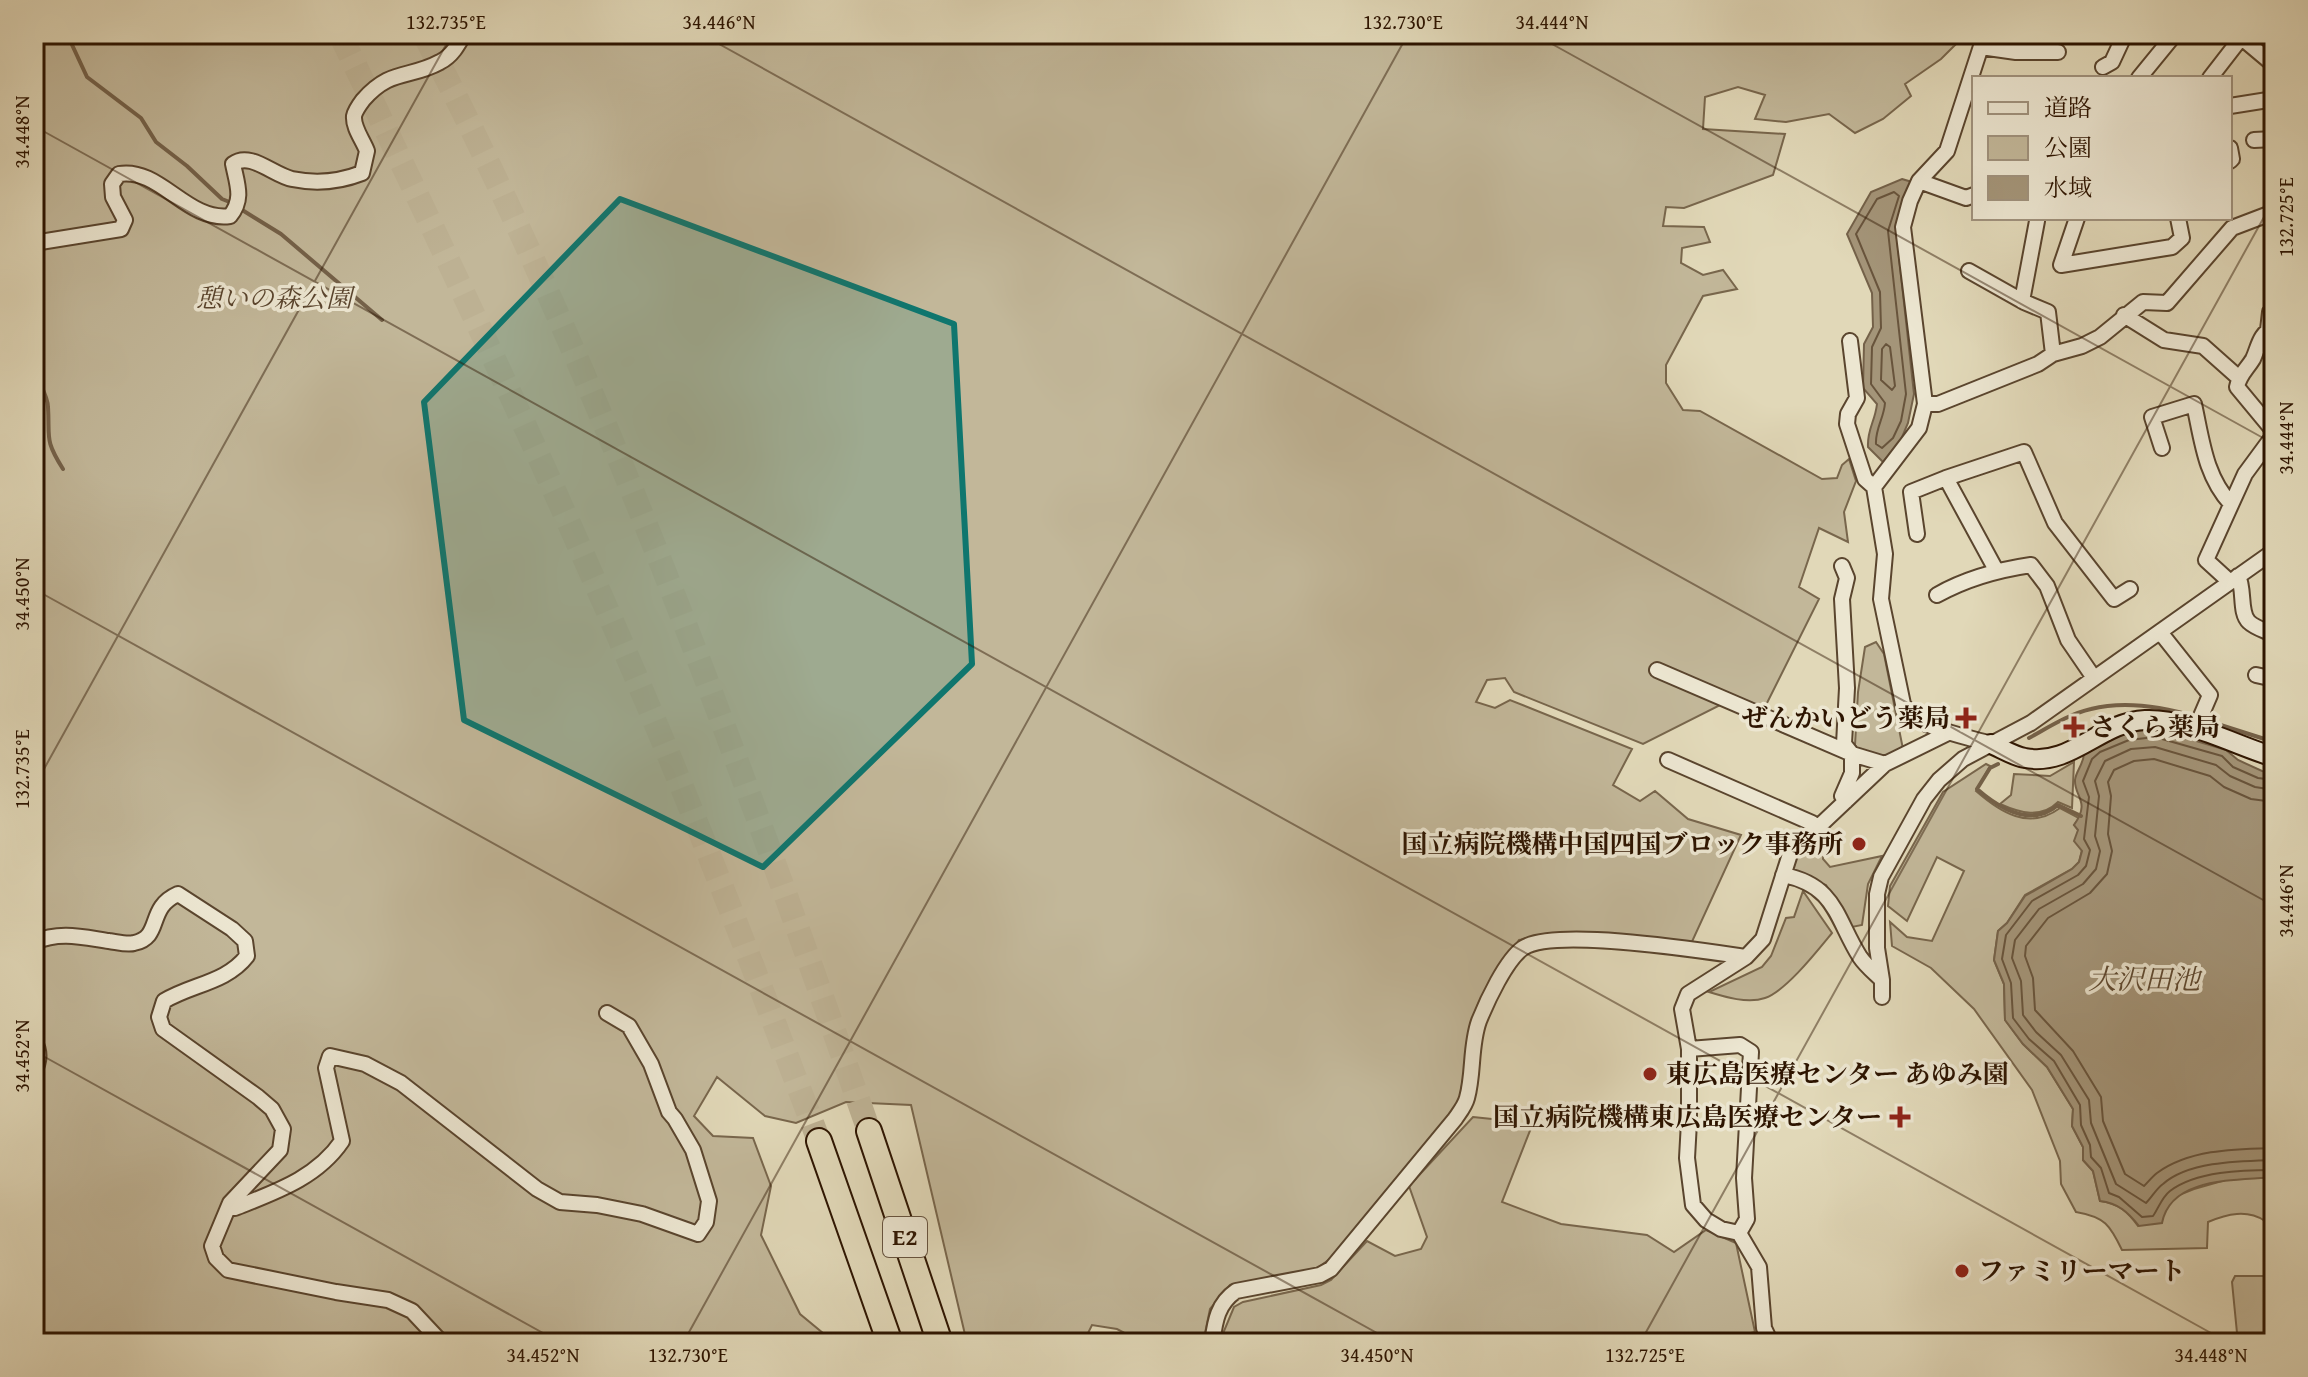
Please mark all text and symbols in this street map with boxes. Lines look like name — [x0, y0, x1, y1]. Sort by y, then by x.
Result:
text: 132.735°E — [406, 7, 486, 36]
text: 34.446°N — [682, 7, 756, 36]
text: 132.730°E — [1363, 7, 1443, 36]
text: 34.444°N — [1515, 7, 1589, 36]
legend — [1972, 76, 2232, 220]
text: 道路 — [2044, 90, 2092, 125]
text: 34.448°N — [7, 95, 36, 169]
text: 公園 — [2044, 130, 2092, 165]
text: 水域 — [2044, 170, 2092, 205]
text: 132.725°E — [2271, 177, 2300, 257]
park label: 憩いの森公園 — [196, 278, 356, 317]
text: 34.444°N — [2271, 401, 2300, 475]
text: 34.450°N — [7, 557, 36, 631]
place label: ぜんかいどう薬局 — [1742, 698, 1950, 737]
place label: さくら薬局 — [2090, 707, 2220, 746]
marker: ぜんかいどう薬局 — [1957, 709, 1975, 727]
marker: さくら薬局 — [2065, 718, 2083, 736]
text: 132.735°E — [7, 729, 36, 809]
place label: 国立病院機構中国四国ブロック事務所 — [1402, 824, 1843, 863]
marker: 国立病院機構中国四国ブロック事務所 — [1850, 835, 1868, 853]
text: 34.446°N — [2271, 864, 2300, 938]
water label: 大沢田池 — [2088, 958, 2203, 999]
text: 34.452°N — [7, 1019, 36, 1093]
place label: 東広島医療センター あゆみ園 — [1666, 1054, 2009, 1093]
marker: 東広島医療センター あゆみ園 — [1641, 1065, 1659, 1083]
place label: 国立病院機構東広島医療センター — [1493, 1097, 1882, 1136]
marker: 国立病院機構東広島医療センター — [1889, 1106, 1911, 1128]
road number: E2 — [883, 1217, 927, 1257]
place label: ファミリーマート — [1978, 1251, 2185, 1290]
marker: ファミリーマート — [1953, 1262, 1971, 1280]
text: 34.452°N — [506, 1340, 580, 1369]
text: 132.730°E — [648, 1340, 728, 1369]
text: 34.450°N — [1340, 1340, 1414, 1369]
text: 132.725°E — [1605, 1340, 1685, 1369]
text: 34.448°N — [2174, 1340, 2248, 1369]

